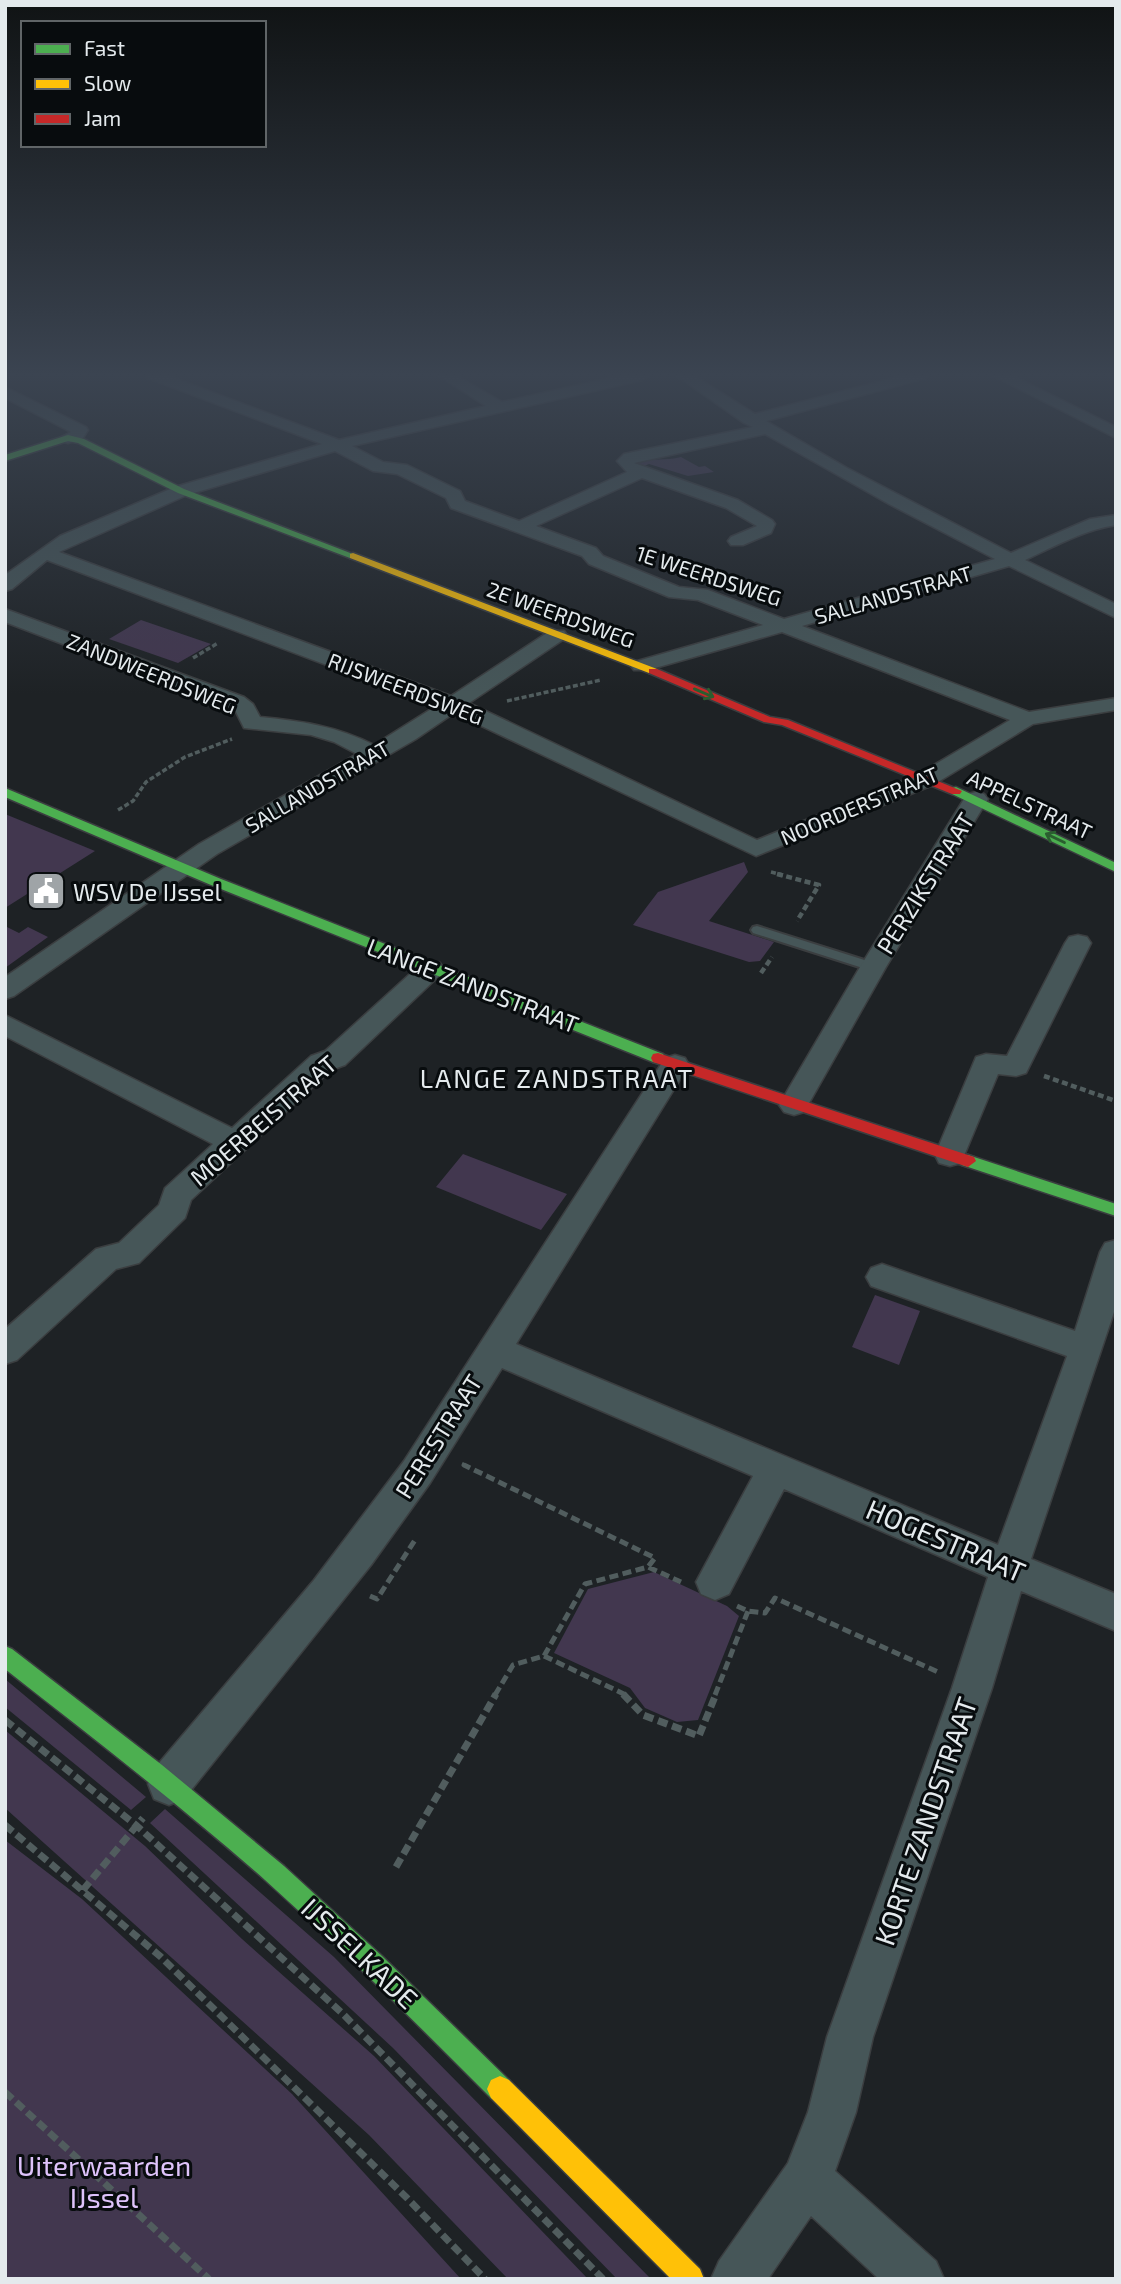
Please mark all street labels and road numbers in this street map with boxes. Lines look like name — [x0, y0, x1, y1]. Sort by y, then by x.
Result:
street label: 1E WEERDSWEG — [633, 540, 785, 610]
street label: SALLANDSTRAAT — [812, 560, 974, 628]
street label: 2E WEERDSWEG — [484, 576, 638, 652]
street label: ZANDWEERDSWEG — [64, 628, 240, 718]
street label: RIJSWEERDSWEG — [325, 647, 487, 729]
street label: SALLANDSTRAAT — [240, 735, 394, 837]
street label: NOORDERSTRAAT — [777, 761, 941, 849]
street label: APPELSTRAAT — [964, 764, 1096, 844]
street label: PERZIKSTRAAT — [870, 807, 980, 959]
street label: LANGE ZANDSTRAAT — [363, 931, 583, 1039]
street label: MOERBEISTRAAT — [184, 1048, 342, 1191]
street label: PERESTRAAT — [388, 1369, 488, 1503]
street label: HOGESTRAAT — [861, 1491, 1031, 1589]
street label: KORTE ZANDSTRAAT — [867, 1692, 983, 1950]
street label: IJSSELKADE — [295, 1891, 425, 2015]

